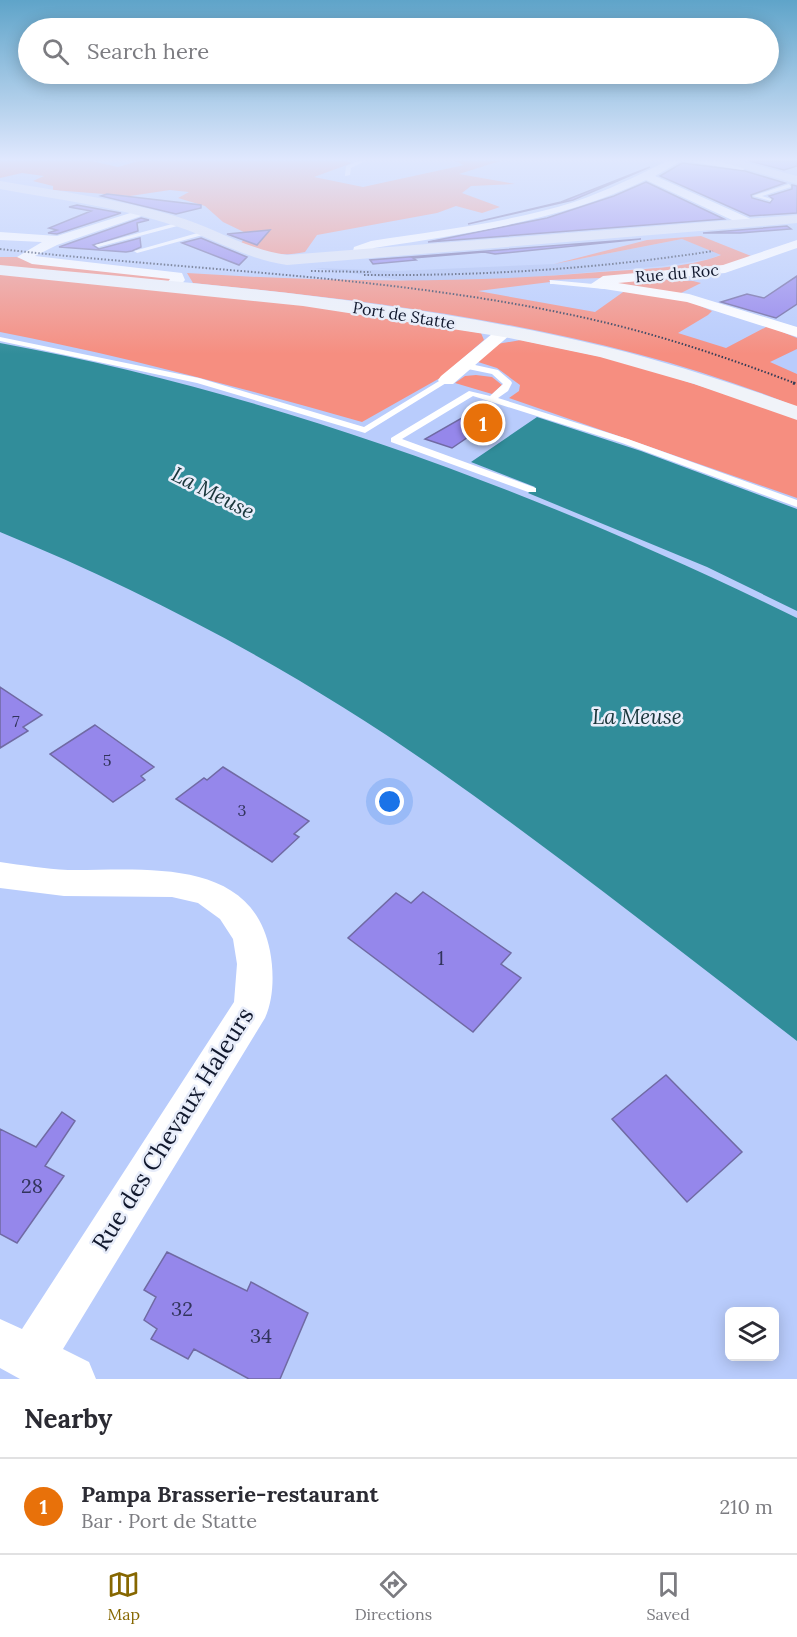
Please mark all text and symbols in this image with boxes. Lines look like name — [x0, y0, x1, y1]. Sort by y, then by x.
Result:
search box — [18, 18, 779, 84]
icon: search — [39, 35, 72, 68]
text: Search here — [87, 37, 209, 65]
street label: Rue du Roc — [634, 259, 720, 287]
street label: Port de Statte — [351, 297, 457, 333]
pin: 1 — [464, 400, 502, 446]
water label: La Meuse — [167, 460, 259, 525]
water label: La Meuse — [592, 703, 682, 730]
house number: 7 — [12, 711, 20, 731]
house number: 5 — [103, 750, 111, 770]
your location — [375, 787, 404, 816]
house number: 3 — [238, 800, 247, 820]
house number: 1 — [437, 945, 445, 970]
street label: Rue des Chevaux Haleurs — [85, 1001, 260, 1256]
house number: 28 — [21, 1173, 43, 1198]
house number: 32 — [171, 1296, 193, 1321]
map controls — [725, 1307, 779, 1361]
button: layers — [725, 1307, 779, 1361]
house number: 34 — [250, 1323, 272, 1348]
text: Nearby — [24, 1402, 112, 1435]
text: Pampa Brasserie-restaurant — [81, 1480, 379, 1508]
text: 1 — [39, 1494, 48, 1519]
text: 210 m — [719, 1494, 773, 1519]
text: Bar · Port de Statte — [81, 1508, 257, 1533]
tab: Map — [107, 1568, 140, 1624]
tab: Directions — [355, 1568, 432, 1624]
tab: Saved — [646, 1568, 690, 1624]

